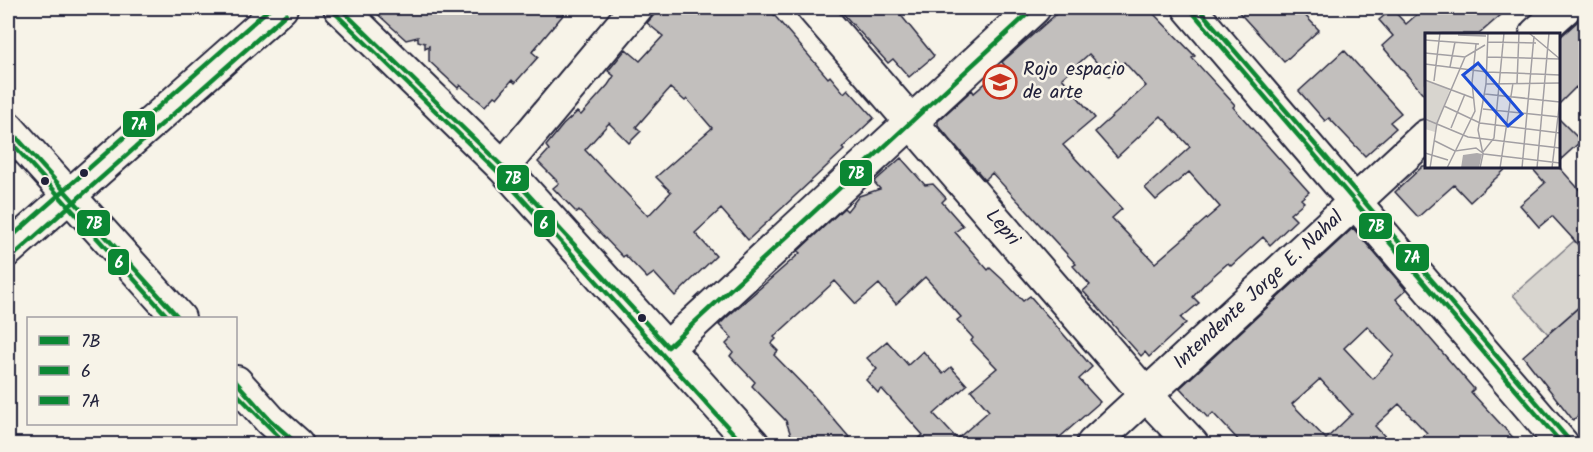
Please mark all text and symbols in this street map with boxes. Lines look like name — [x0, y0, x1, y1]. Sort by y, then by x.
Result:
inset map — [1425, 33, 1560, 168]
place label: Rojo espacio de arte — [1023, 54, 1125, 109]
school or university icon: Rojo espacio de arte — [982, 64, 1018, 100]
line badge: 7A — [122, 110, 156, 138]
text: 7A — [130, 113, 148, 138]
line badge: 7B — [839, 159, 873, 187]
text: 7B — [847, 162, 865, 187]
line badge: 7B — [496, 164, 530, 192]
unlabelled marker — [78, 167, 90, 179]
text: 7B — [504, 167, 522, 192]
unlabelled marker — [39, 175, 51, 187]
street label: Lepri — [977, 202, 1028, 255]
street label: Intendente Jorge E. Nahal — [1166, 203, 1352, 378]
line badge: 7B — [76, 209, 111, 237]
line badge: 6 — [533, 209, 556, 238]
text: 7B — [85, 212, 103, 237]
text: 6 — [540, 212, 549, 237]
line badge: 7B — [1358, 212, 1393, 240]
text: 7B — [1367, 215, 1385, 240]
line badge: 7A — [1395, 243, 1430, 272]
text: 7A — [1403, 246, 1421, 271]
line badge: 6 — [107, 248, 130, 276]
text: 6 — [115, 251, 124, 276]
unlabelled marker — [636, 312, 648, 324]
legend — [27, 317, 237, 425]
text: 7B — [81, 328, 101, 357]
text: 6 — [81, 358, 91, 387]
text: 7A — [81, 388, 100, 417]

